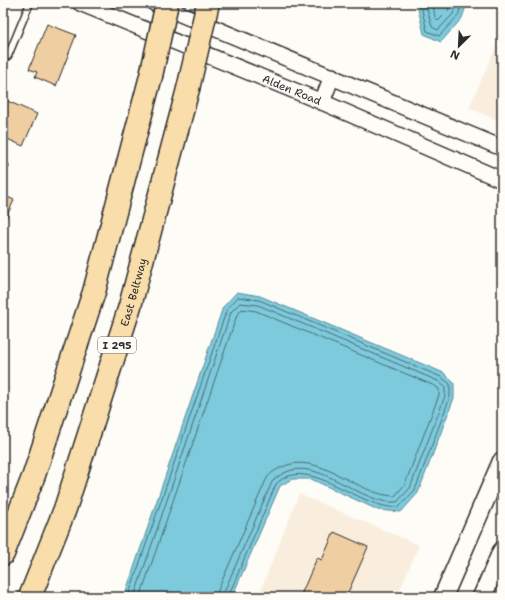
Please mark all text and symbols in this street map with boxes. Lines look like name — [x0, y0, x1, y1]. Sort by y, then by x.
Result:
north arrow — [439, 26, 479, 66]
text: N — [448, 46, 462, 63]
street label: Alden Road — [260, 71, 324, 108]
street label: East Beltway — [116, 256, 150, 328]
road number: I 295 — [98, 337, 136, 353]

